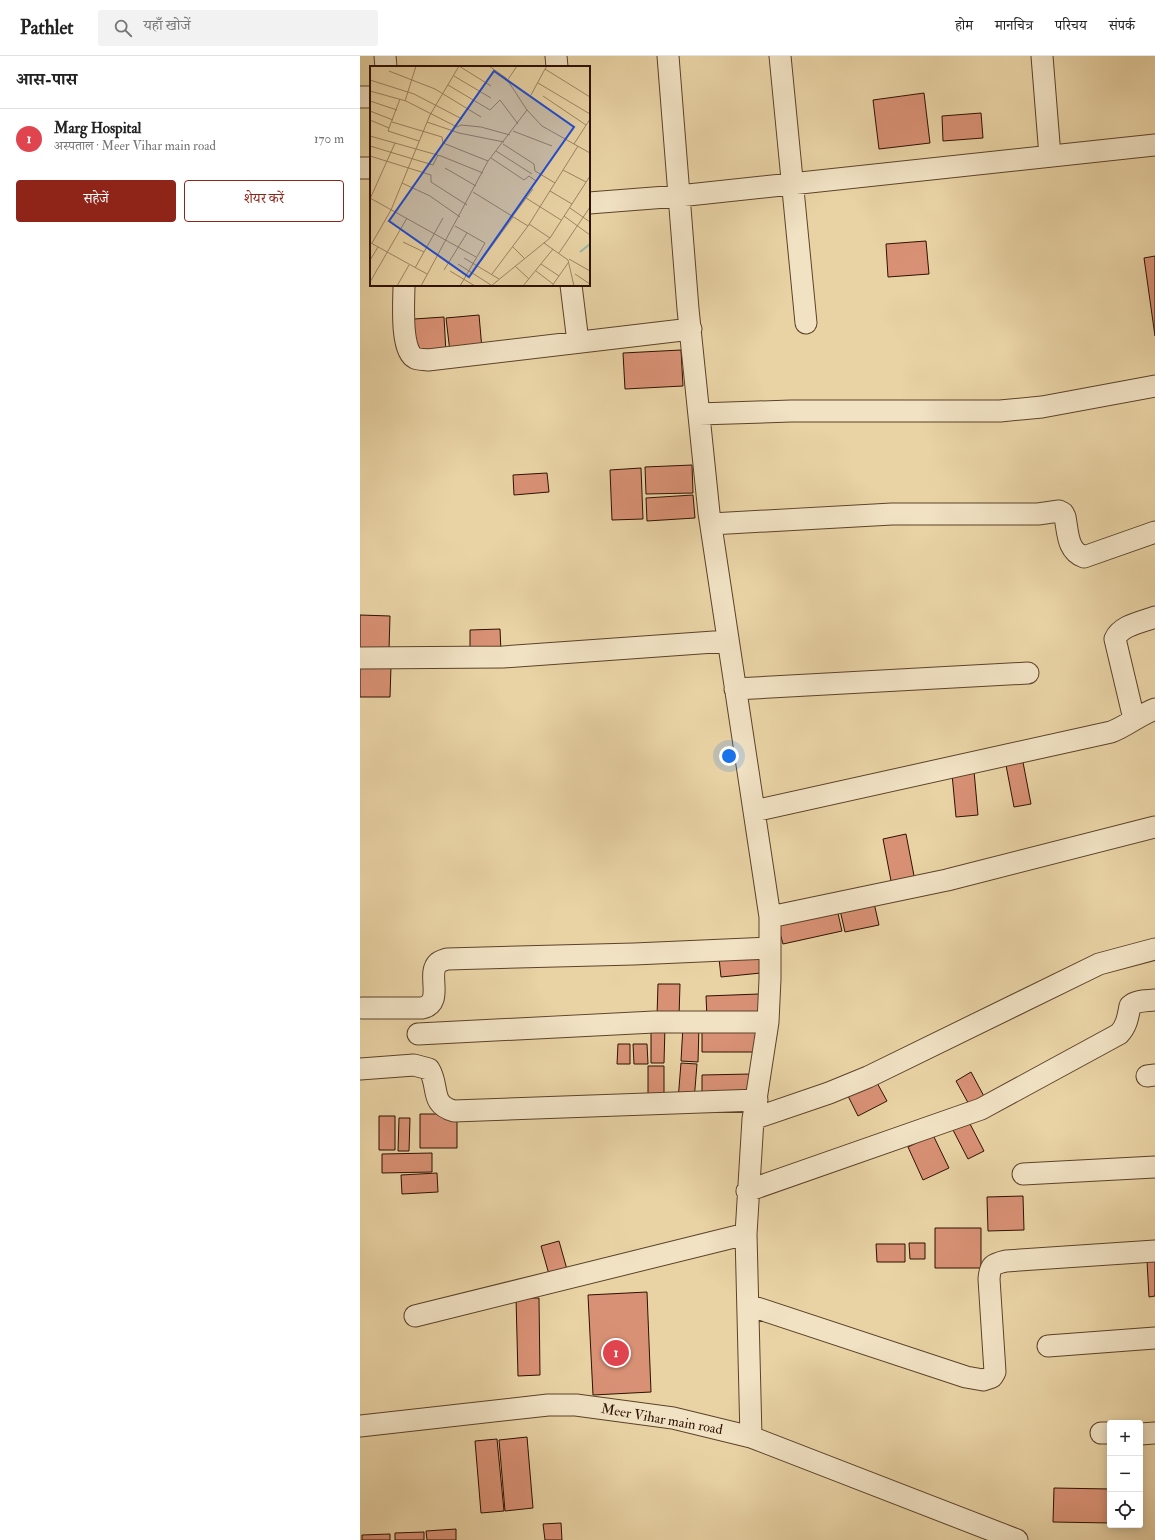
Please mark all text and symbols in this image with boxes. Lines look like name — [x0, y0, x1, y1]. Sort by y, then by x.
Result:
search box — [98, 10, 378, 46]
text: Pathlet — [20, 16, 74, 40]
text: यहाँ खोजें — [144, 16, 191, 35]
icon: search — [112, 17, 134, 39]
text: होम — [955, 17, 973, 34]
text: मानचित्र — [995, 17, 1033, 34]
text: परिचय — [1055, 17, 1087, 34]
text: संपर्क — [1109, 17, 1135, 34]
inset map — [370, 66, 590, 286]
text: आस-पास — [16, 69, 77, 90]
text: Marg Hospital — [54, 119, 141, 138]
text: 1 — [27, 131, 31, 147]
text: 170 m — [314, 131, 344, 147]
text: अस्पताल · Meer Vihar main road — [54, 138, 216, 154]
button: सहेजें — [16, 180, 176, 222]
button: शेयर करें — [184, 180, 344, 222]
your location — [719, 746, 739, 766]
pin: 1 — [603, 1338, 629, 1368]
street label: Meer Vihar main road — [600, 1400, 724, 1438]
map controls — [1107, 1420, 1143, 1528]
button: + — [1107, 1420, 1143, 1456]
button: − — [1107, 1456, 1143, 1492]
button: locate — [1107, 1492, 1143, 1528]

